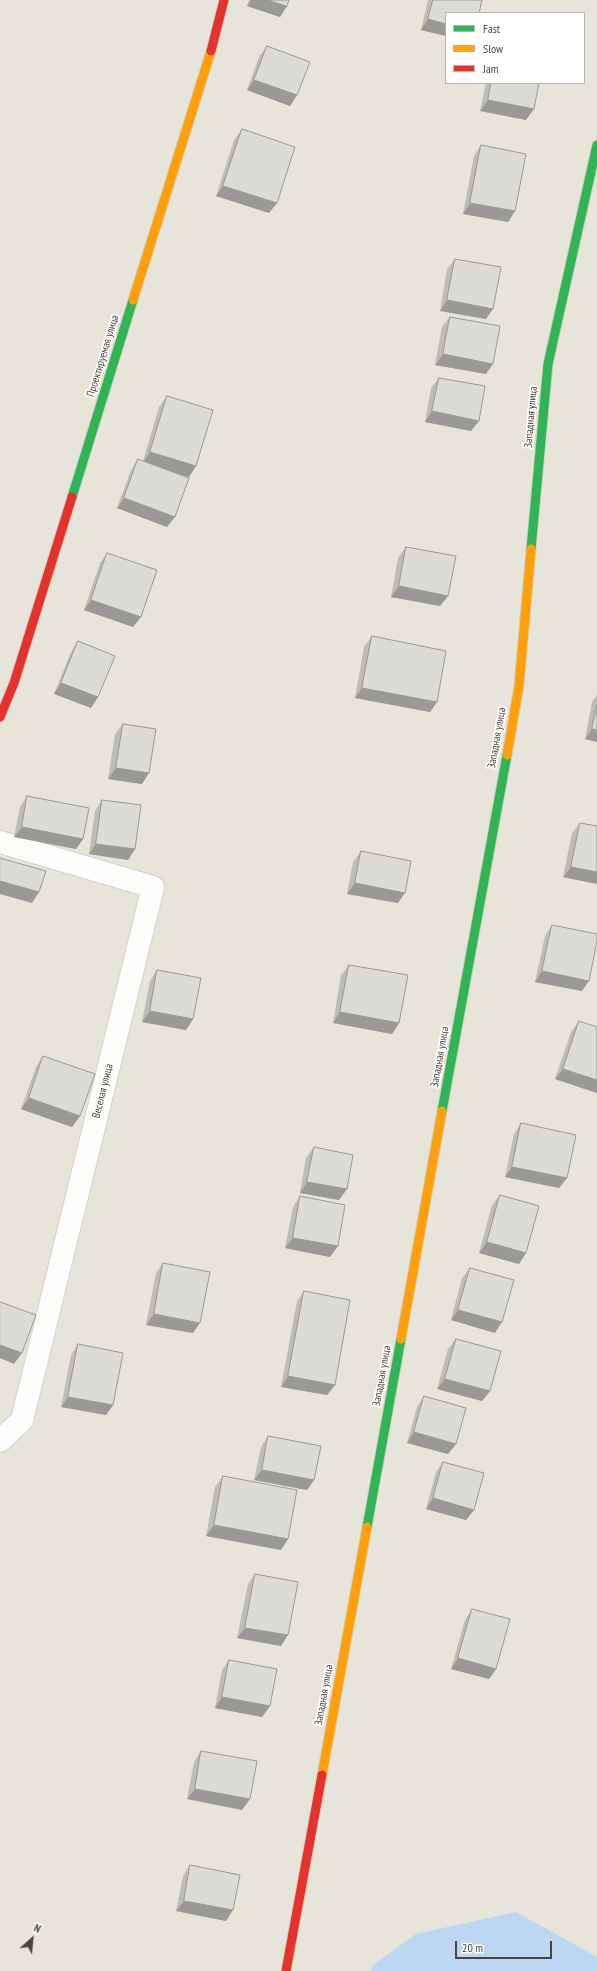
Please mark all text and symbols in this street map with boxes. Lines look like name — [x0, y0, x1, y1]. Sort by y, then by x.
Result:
legend — [445, 12, 585, 84]
text: Fast — [483, 21, 500, 36]
text: Slow — [483, 41, 503, 56]
text: Jam — [483, 61, 499, 76]
street label: Проектируемая улица — [84, 313, 122, 399]
street label: Западная улица — [522, 386, 540, 448]
street label: Западная улица — [485, 707, 509, 769]
street label: Западная улица — [428, 1026, 452, 1088]
street label: Веселая улица — [90, 1062, 116, 1120]
street label: Западная улица — [370, 1345, 394, 1407]
street label: Западная улица — [312, 1664, 336, 1726]
north arrow — [12, 1919, 52, 1959]
text: N — [32, 1921, 43, 1936]
scale bar — [457, 1933, 554, 1959]
text: 20 m — [462, 1940, 483, 1955]

